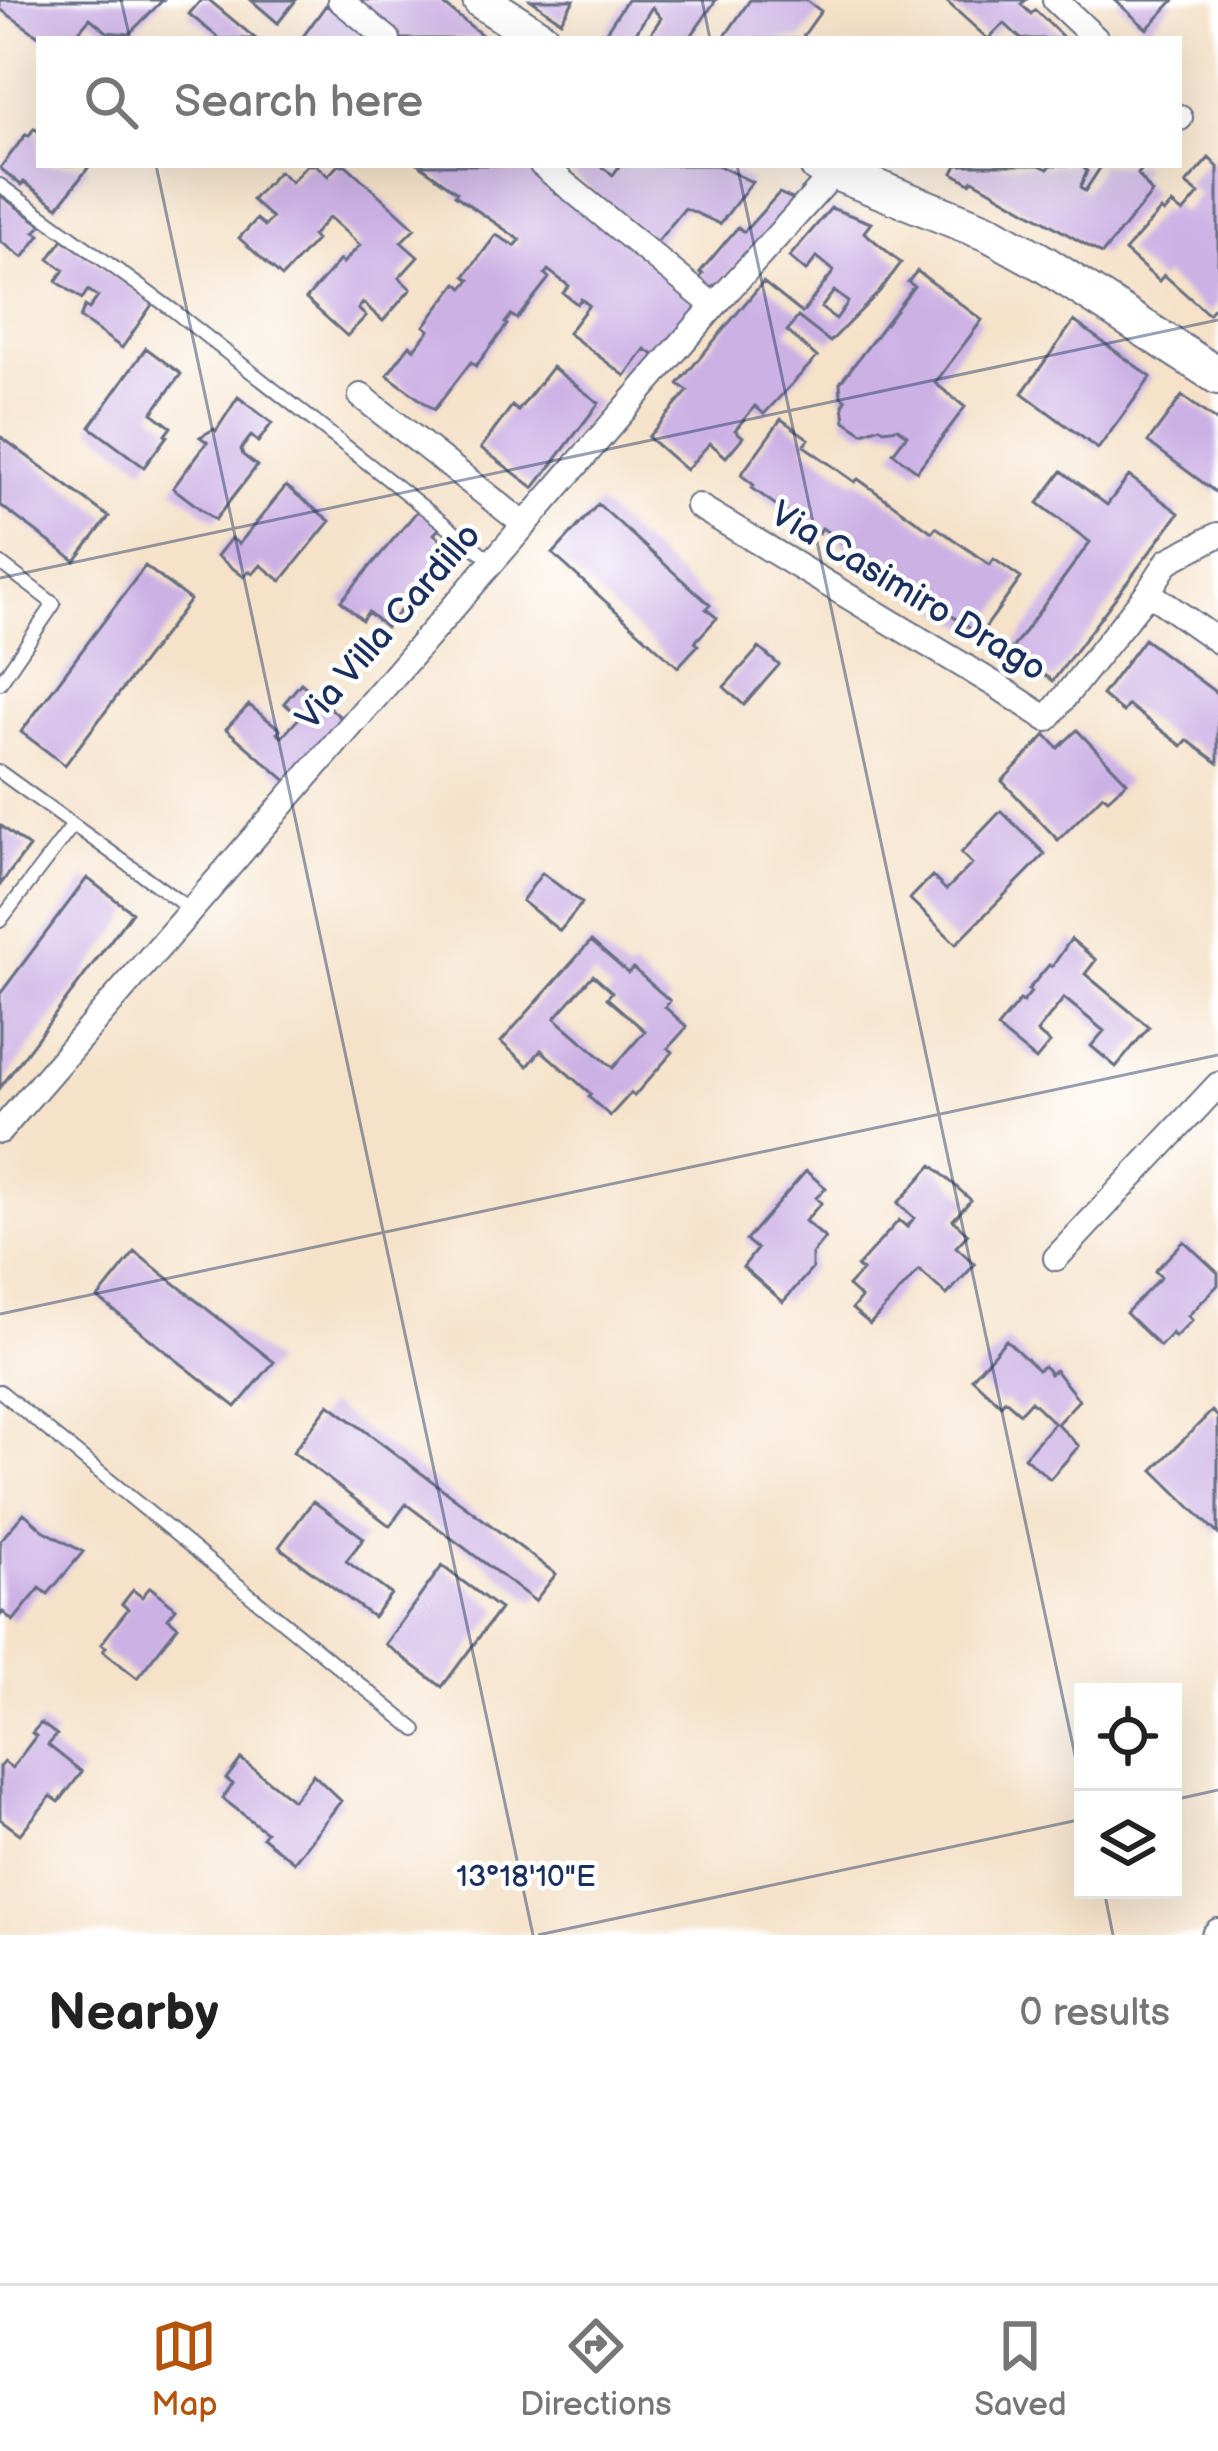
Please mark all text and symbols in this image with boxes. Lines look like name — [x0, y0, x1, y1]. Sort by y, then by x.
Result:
search box — [36, 36, 1182, 168]
icon: search — [78, 69, 144, 135]
text: Search here — [174, 75, 423, 130]
street label: Via Casimiro Drago — [762, 493, 1054, 691]
street label: Via Villa Cardillo — [288, 515, 490, 739]
map controls — [1074, 1683, 1182, 1899]
button: locate — [1074, 1683, 1182, 1791]
button: layers — [1074, 1791, 1182, 1899]
text: 13°18'10"E — [456, 1859, 596, 1895]
text: Nearby — [48, 1983, 219, 2044]
text: 0 results — [1019, 1990, 1170, 2037]
tab: Map — [151, 2313, 218, 2425]
tab: Directions — [520, 2313, 672, 2425]
tab: Saved — [974, 2313, 1067, 2425]

